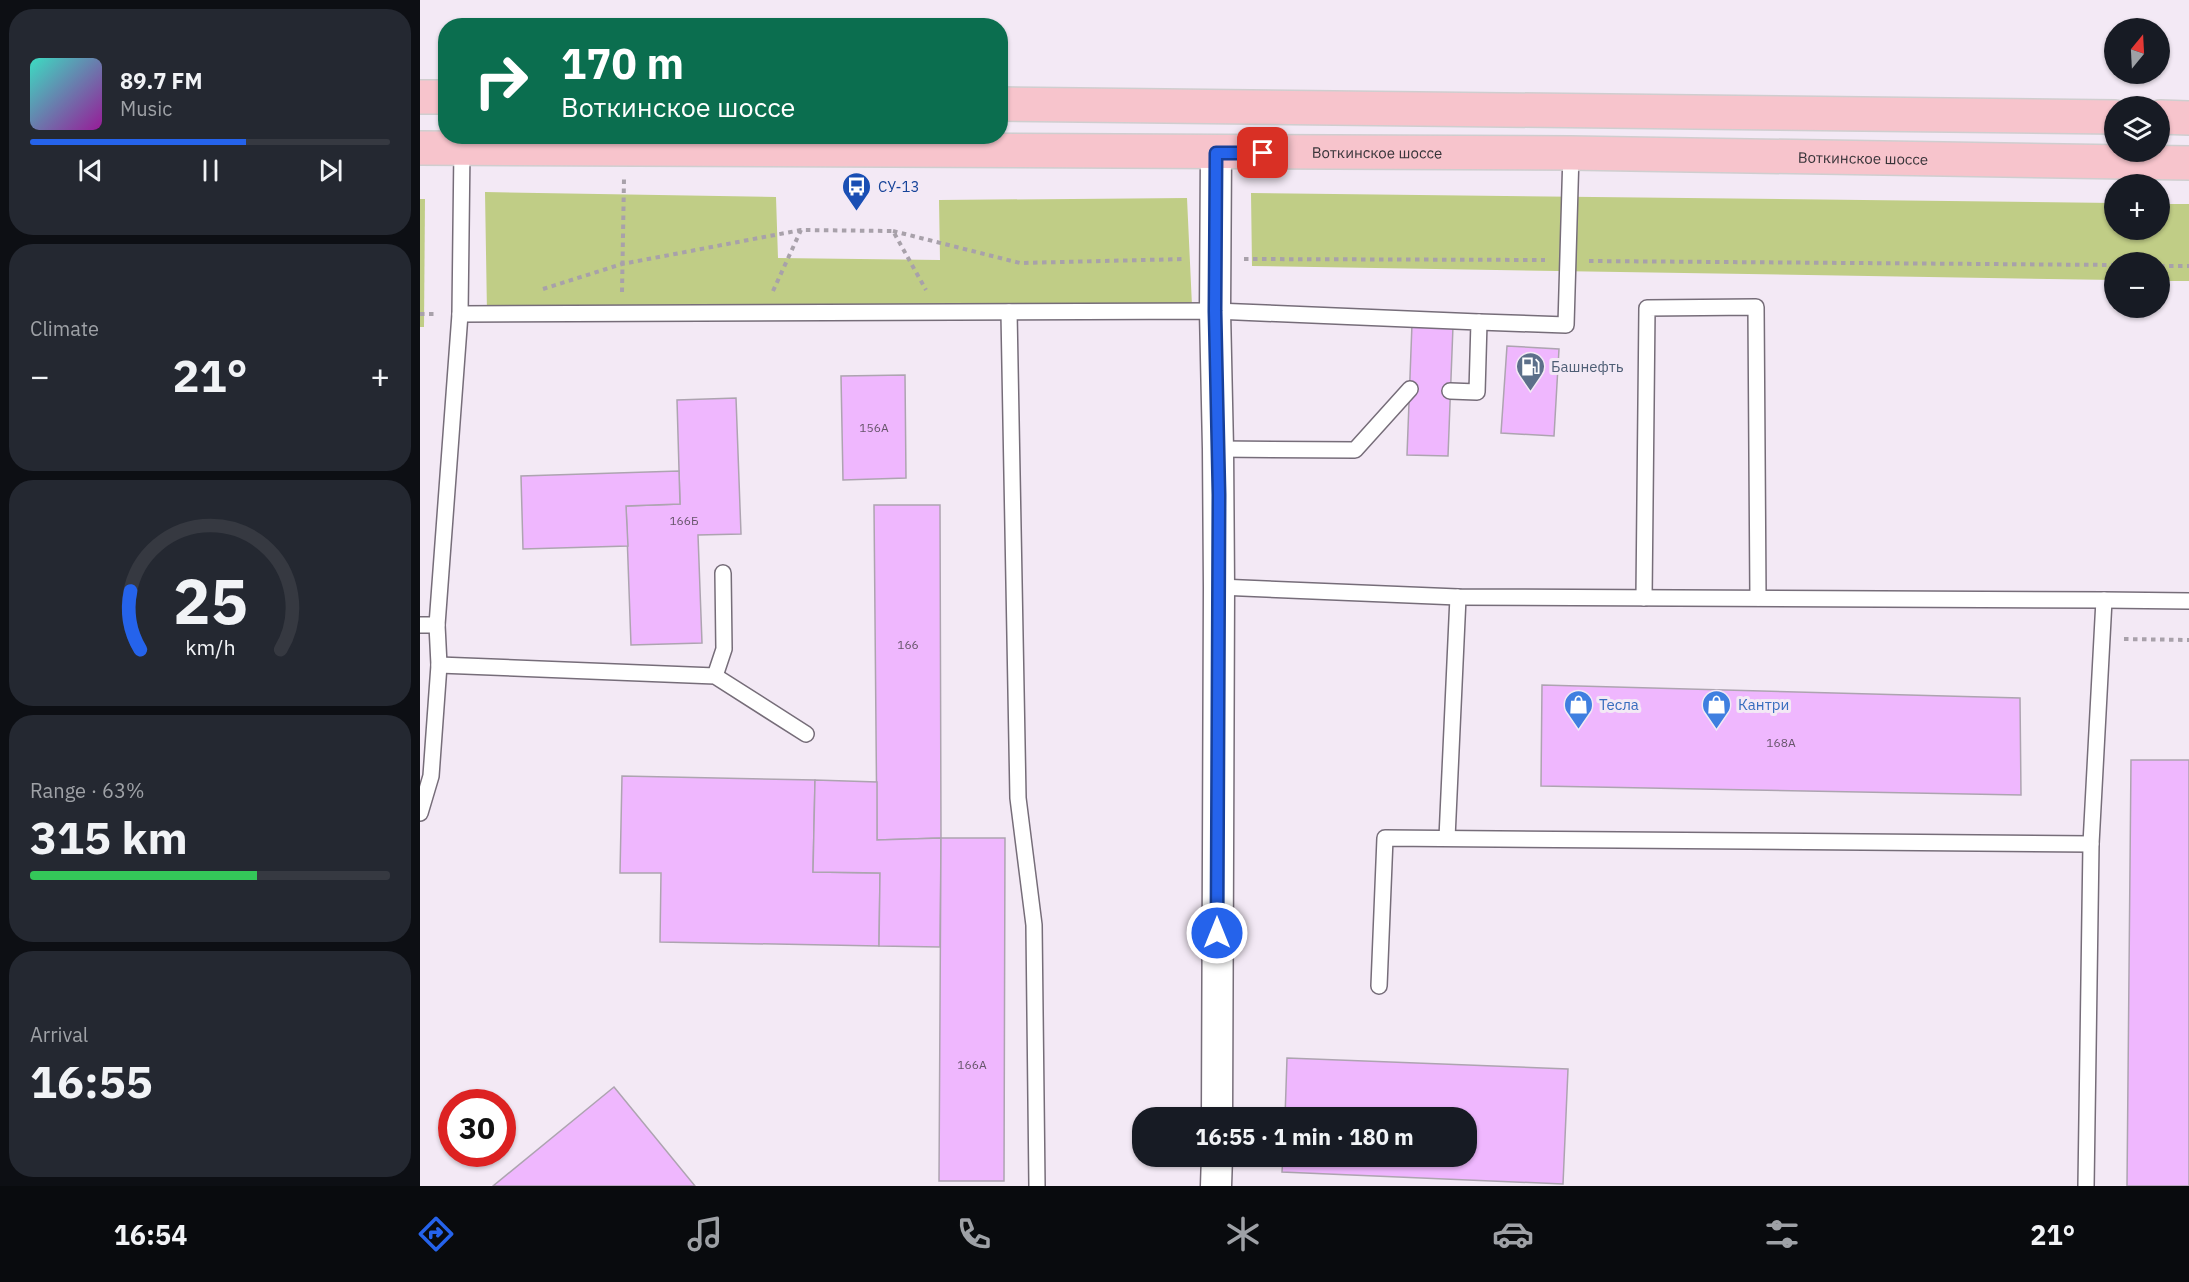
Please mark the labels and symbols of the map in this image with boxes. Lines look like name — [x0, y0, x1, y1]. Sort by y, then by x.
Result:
north arrow — [2104, 18, 2170, 84]
pin — [1237, 127, 1288, 178]
street label: Воткинское шоссе — [1312, 142, 1442, 162]
street label: Воткинское шоссе — [1798, 147, 1928, 168]
bus stop icon: СУ-13 — [841, 170, 873, 212]
place label: СУ-13 — [878, 177, 920, 196]
fuel station icon: Башнефть — [1514, 350, 1546, 392]
place label: Башнефть — [1551, 357, 1624, 376]
house number: 156А — [859, 420, 889, 435]
house number: 166Б — [669, 513, 699, 528]
house number: 166 — [897, 637, 919, 652]
shop icon: Тесла — [1562, 688, 1594, 730]
shop icon: Кантри — [1701, 688, 1733, 730]
place label: Тесла — [1599, 695, 1639, 714]
place label: Кантри — [1738, 695, 1789, 714]
house number: 168А — [1766, 735, 1796, 750]
position arrow — [1185, 901, 1249, 965]
house number: 166А — [957, 1057, 987, 1072]
speed limit sign: 30 — [438, 1089, 516, 1167]

